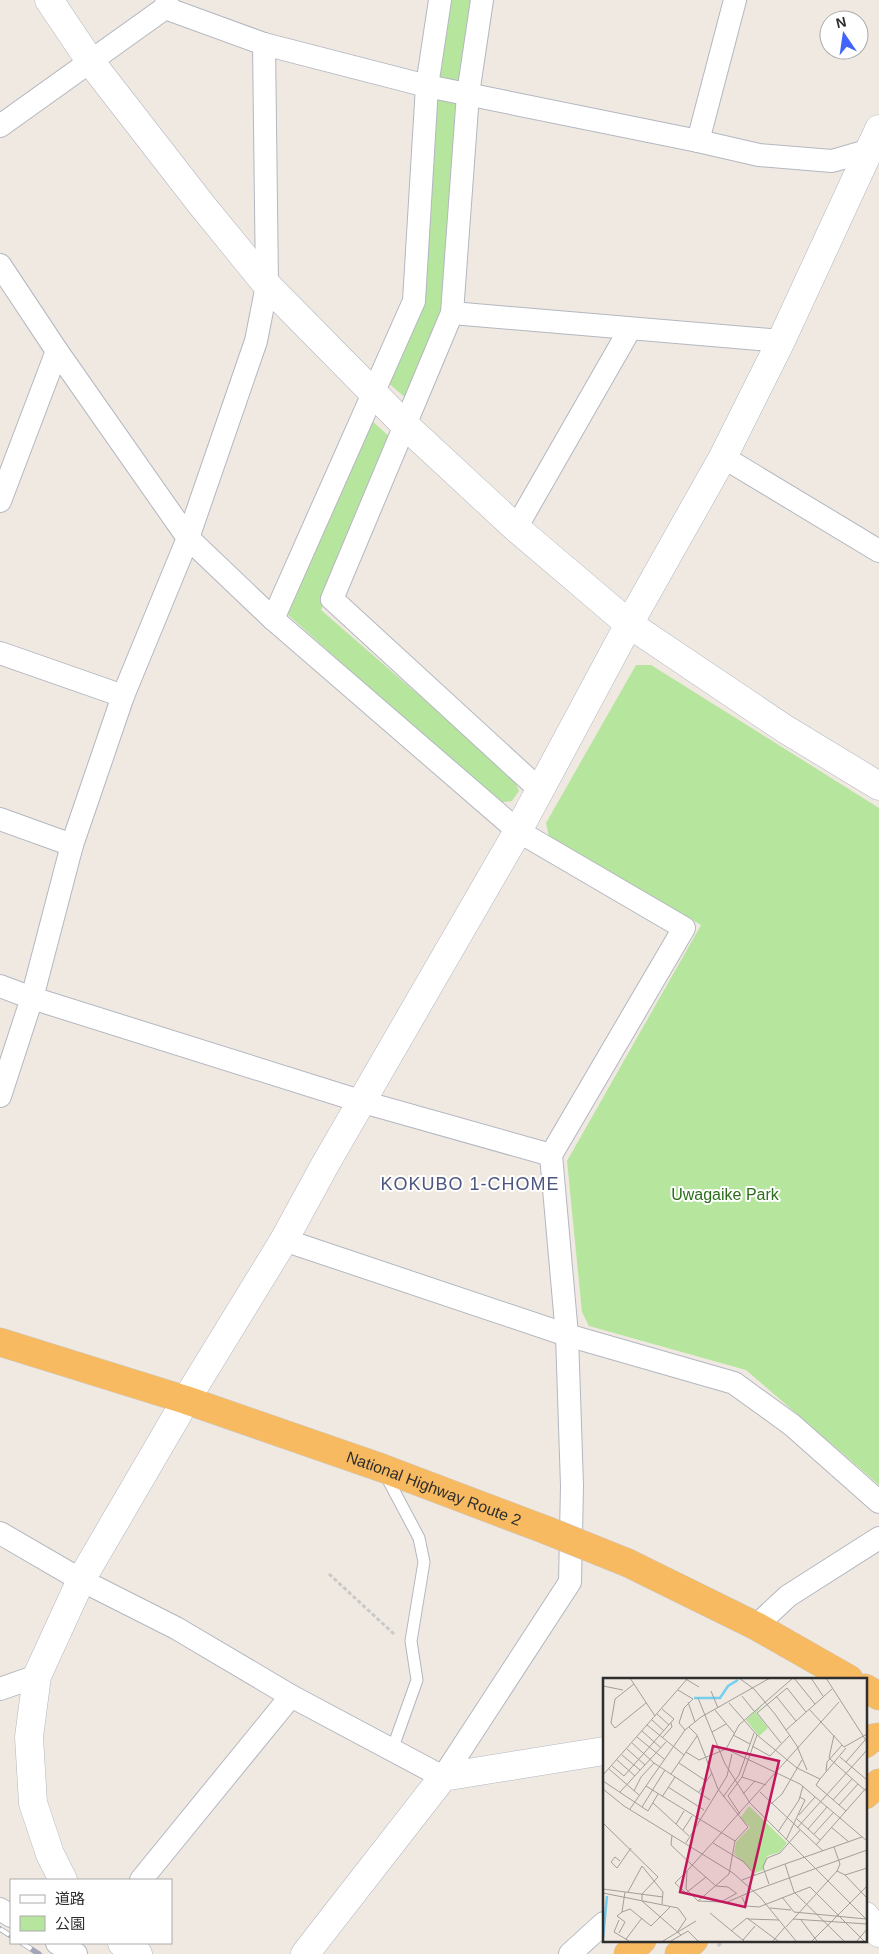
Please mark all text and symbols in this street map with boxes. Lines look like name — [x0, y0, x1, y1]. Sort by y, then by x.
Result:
north arrow — [819, 10, 869, 60]
text: N — [834, 13, 848, 31]
district label: KOKUBO 1-CHOME — [380, 1174, 560, 1194]
park label: Uwagaike Park — [671, 1186, 780, 1203]
street label: National Highway Route 2 — [344, 1448, 524, 1529]
inset map — [603, 1678, 866, 1942]
legend — [10, 1879, 172, 1944]
text: 道路 — [55, 1890, 85, 1907]
text: 公園 — [55, 1915, 85, 1932]

